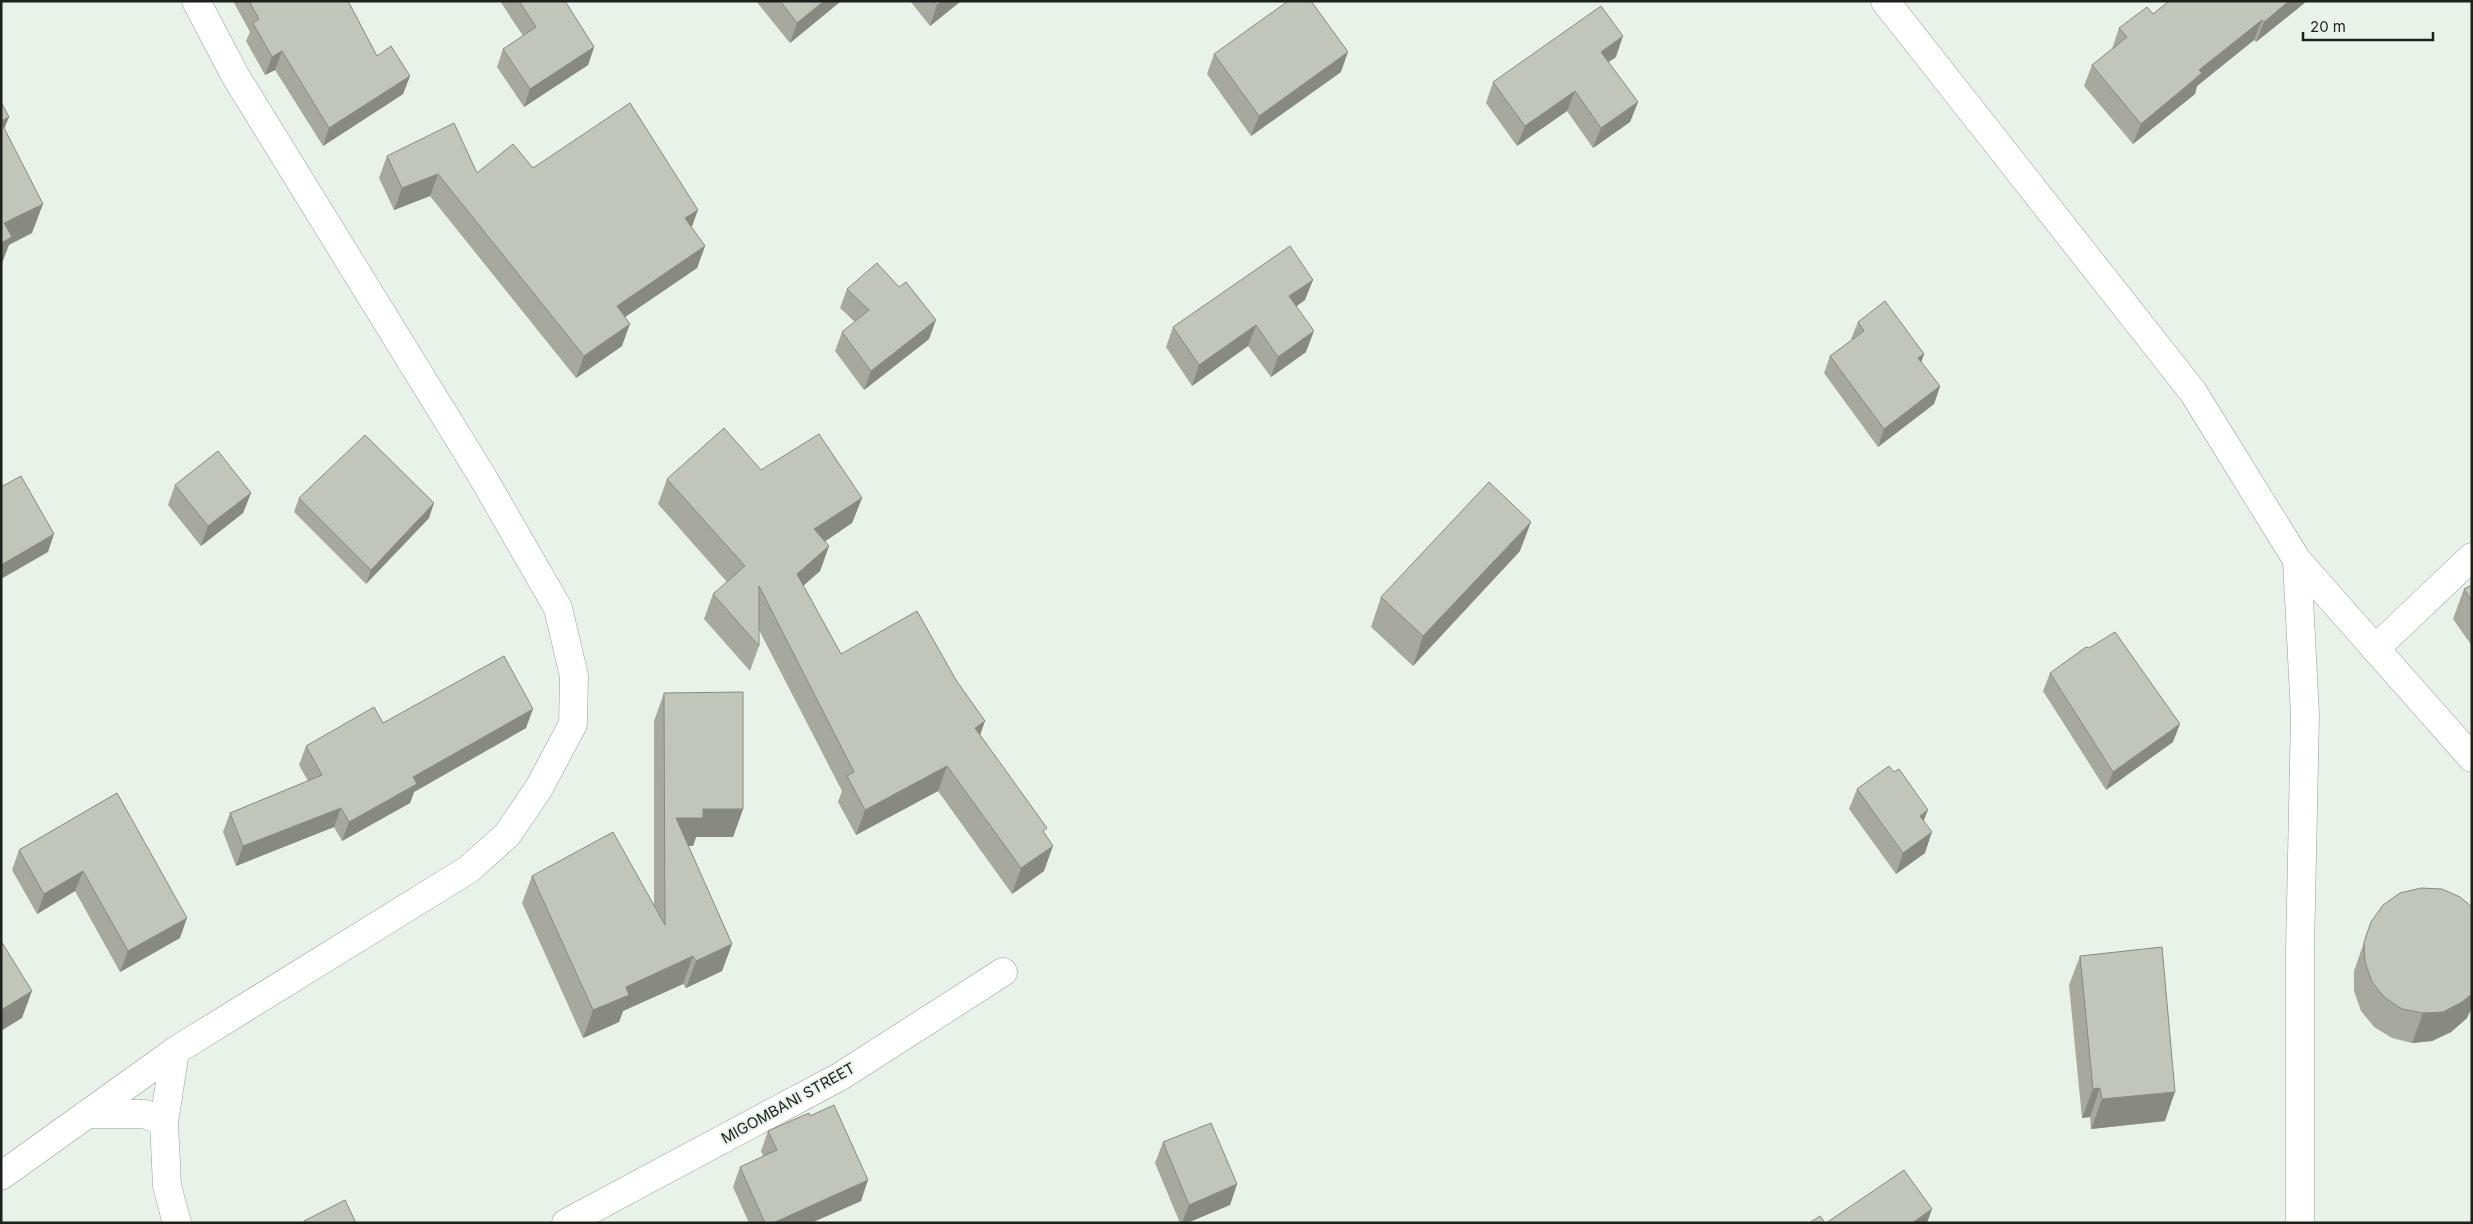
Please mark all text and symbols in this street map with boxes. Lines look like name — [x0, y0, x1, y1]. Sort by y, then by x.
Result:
scale bar — [2303, 10, 2433, 42]
text: 20 m — [2310, 17, 2346, 36]
street label: MIGOMBANI STREET — [718, 1058, 858, 1148]

